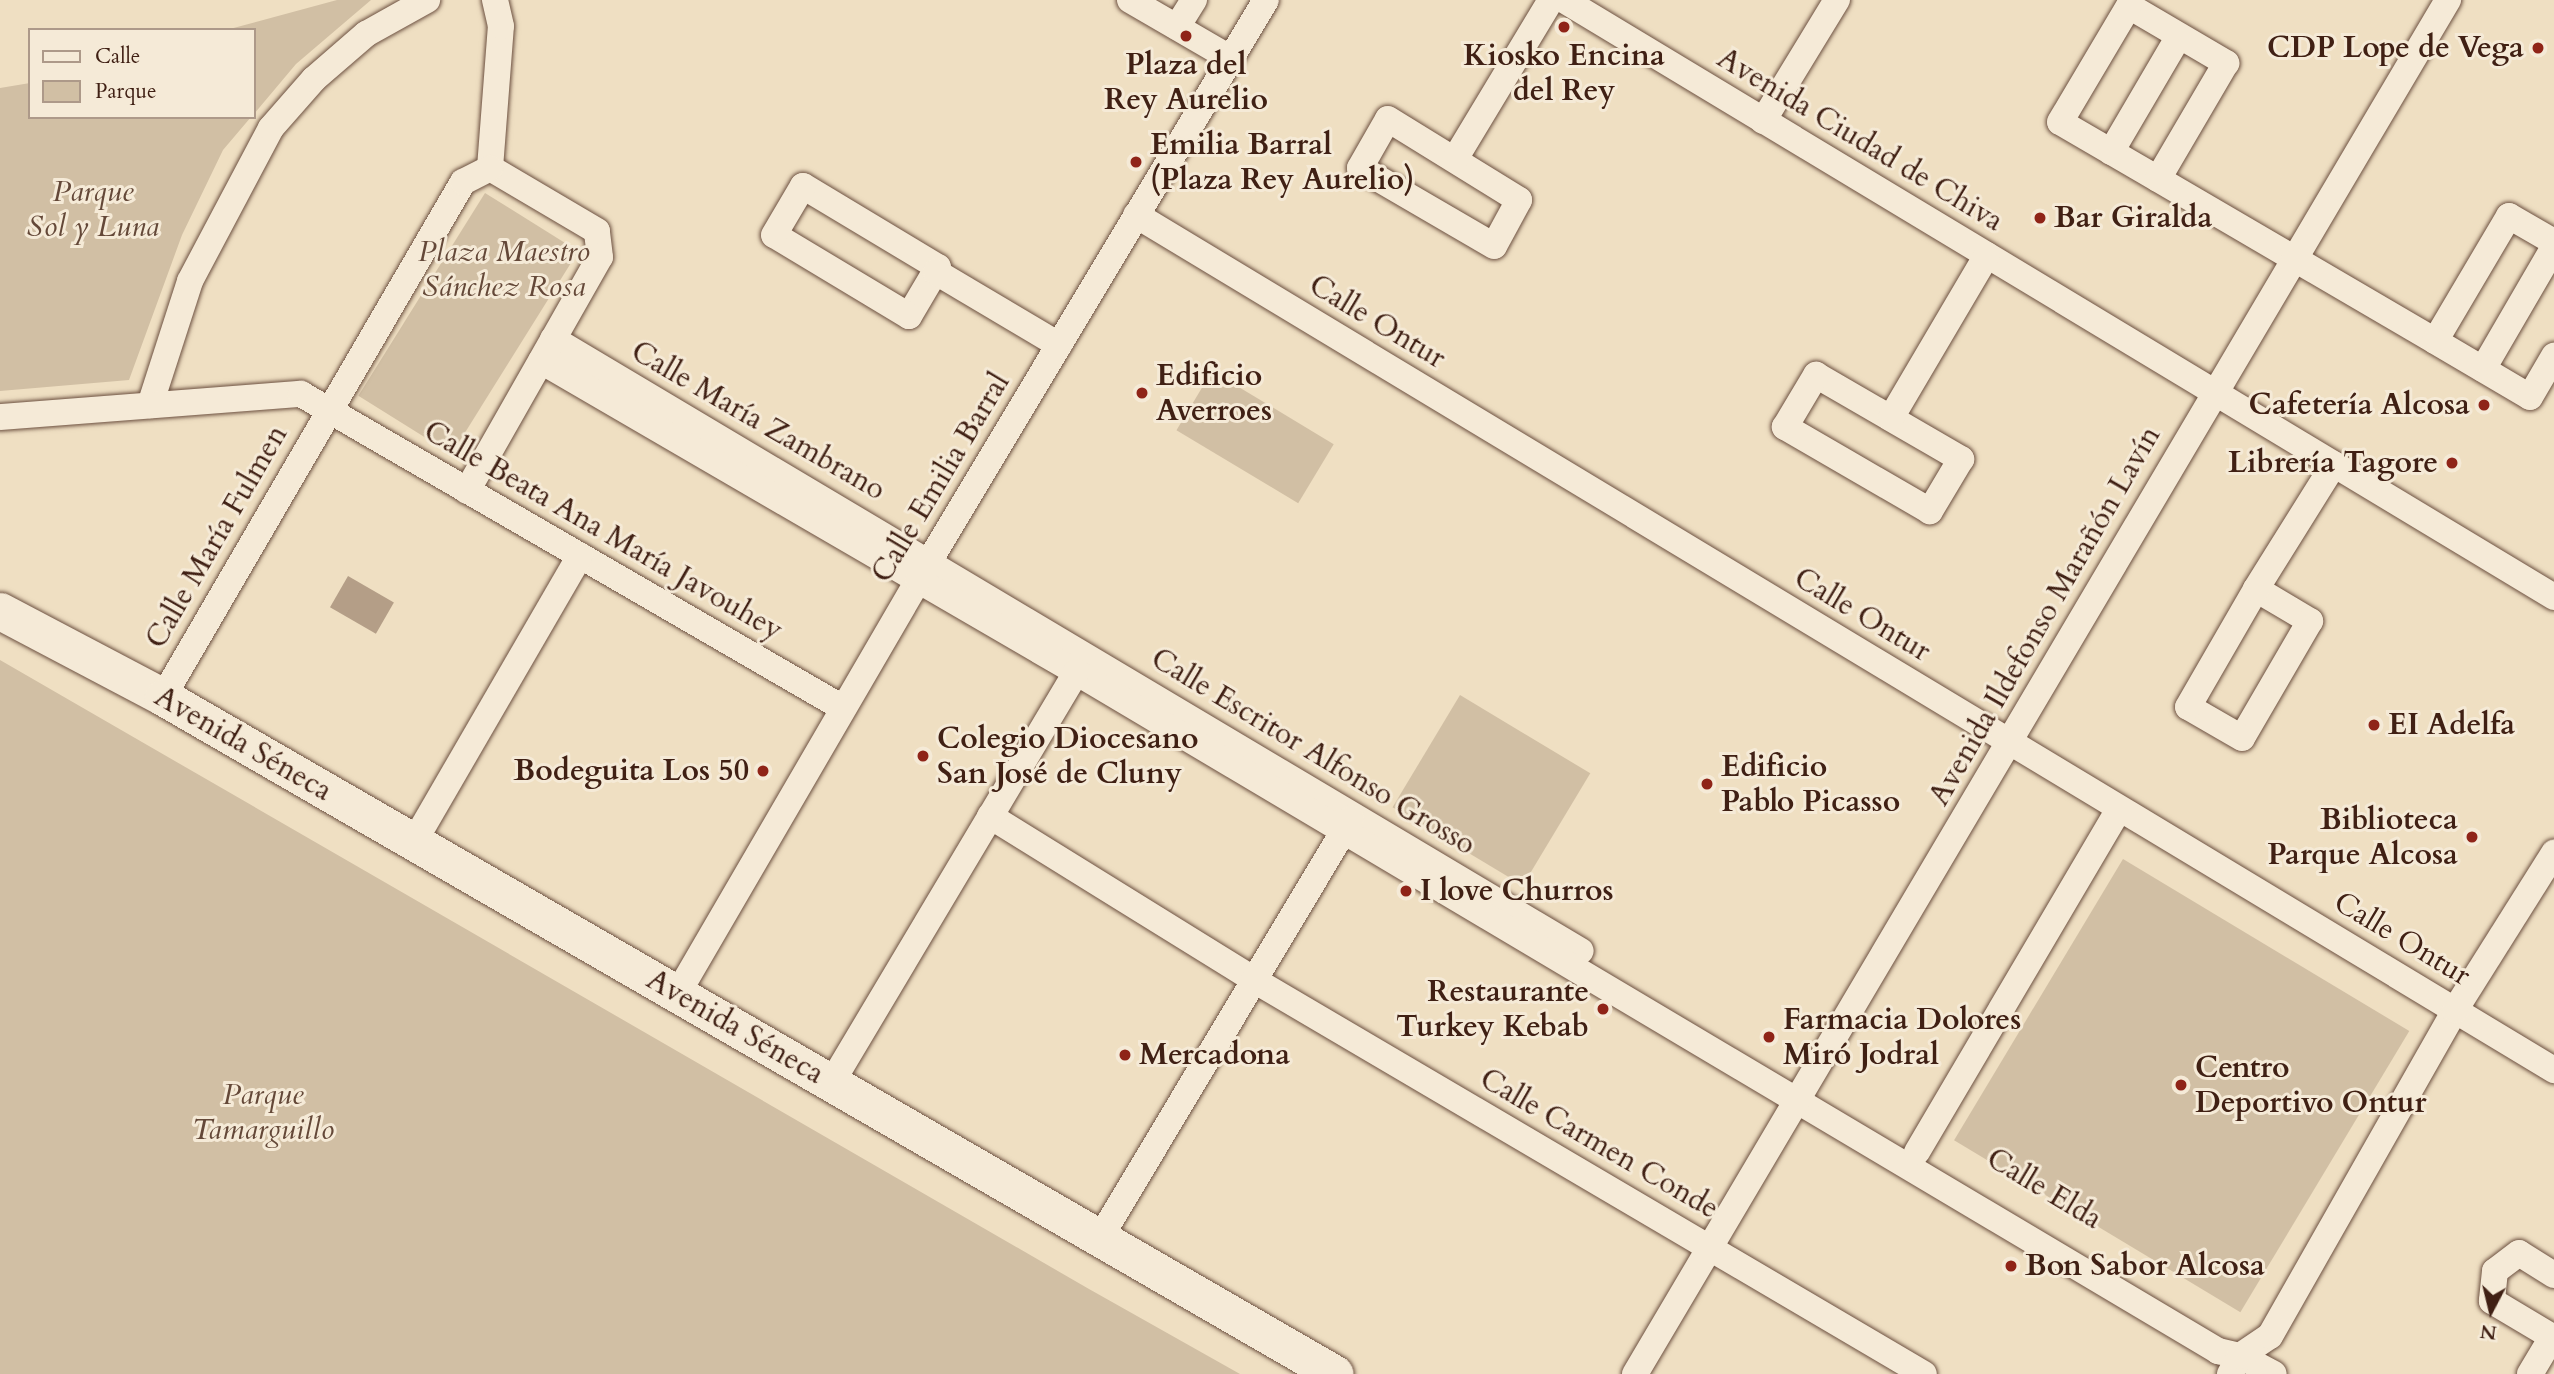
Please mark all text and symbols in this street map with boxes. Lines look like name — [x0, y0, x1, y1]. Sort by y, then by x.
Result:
marker: Kiosko Encina del Rey — [1556, 19, 1572, 35]
legend — [28, 28, 256, 119]
marker: Plaza del Rey Aurelio — [1178, 28, 1194, 44]
place label: CDP Lope de Vega — [2267, 30, 2524, 66]
place label: Kiosko Encina del Rey — [1463, 38, 1665, 108]
street label: Avenida Ciudad de Chiva — [1711, 40, 2009, 240]
marker: CDP Lope de Vega — [2530, 40, 2546, 56]
text: Calle — [95, 42, 140, 71]
place label: Plaza del Rey Aurelio — [1104, 47, 1268, 118]
text: Parque — [95, 77, 156, 106]
place label: Emilia Barral (Plaza Rey Aurelio) — [1150, 127, 1415, 198]
marker: Emilia Barral (Plaza Rey Aurelio) — [1128, 154, 1144, 170]
park label: Parque Sol y Luna — [27, 174, 159, 244]
place label: Bar Giralda — [2054, 200, 2212, 236]
marker: Bar Giralda — [2032, 210, 2048, 226]
park label: Plaza Maestro Sánchez Rosa — [418, 234, 590, 304]
street label: Calle Ontur — [1302, 267, 1452, 377]
street label: Calle María Zambrano — [625, 334, 891, 508]
place label: Edificio Averroes — [1156, 358, 1272, 428]
street label: Calle Emilia Barral — [864, 367, 1018, 589]
marker: Edificio Averroes — [1134, 385, 1150, 401]
place label: Cafetería Alcosa — [2249, 387, 2470, 423]
marker: Cafetería Alcosa — [2476, 397, 2492, 413]
street label: Calle Beata Ana María Javouhey — [417, 413, 789, 649]
street label: Calle María Fulmen — [138, 419, 296, 655]
street label: Avenida Ildefonso Marañón Lavín — [1921, 420, 2169, 812]
place label: Librería Tagore — [2228, 445, 2438, 481]
marker: Librería Tagore — [2444, 455, 2460, 471]
street label: Calle Ontur — [1787, 560, 1937, 670]
street label: Calle Escritor Alfonso Grosso — [1144, 641, 1482, 863]
street label: Avenida Séneca — [148, 679, 338, 809]
place label: EI Adelfa — [2388, 707, 2515, 743]
marker: EI Adelfa — [2366, 717, 2382, 733]
place label: Colegio Diocesano San José de Cluny — [937, 721, 1199, 792]
marker: Colegio Diocesano San José de Cluny — [915, 748, 931, 764]
place label: Edificio Pablo Picasso — [1721, 749, 1900, 820]
place label: Bodeguita Los 50 — [514, 753, 749, 789]
marker: Bodeguita Los 50 — [755, 763, 771, 779]
marker: Edificio Pablo Picasso — [1699, 776, 1715, 792]
place label: Biblioteca Parque Alcosa — [2267, 802, 2458, 872]
marker: Biblioteca Parque Alcosa — [2464, 829, 2480, 845]
place label: I love Churros — [1420, 873, 1614, 909]
marker: I love Churros — [1398, 883, 1414, 899]
street label: Calle Ontur — [2327, 884, 2477, 994]
street label: Avenida Séneca — [640, 962, 830, 1092]
place label: Restaurante Turkey Kebab — [1396, 974, 1589, 1044]
marker: Restaurante Turkey Kebab — [1595, 1001, 1611, 1017]
place label: Farmacia Dolores Miró Jodral — [1783, 1002, 2021, 1072]
marker: Farmacia Dolores Miró Jodral — [1761, 1029, 1777, 1045]
place label: Mercadona — [1139, 1037, 1290, 1073]
marker: Mercadona — [1117, 1047, 1133, 1063]
place label: Centro Deportivo Ontur — [2195, 1050, 2427, 1120]
street label: Calle Carmen Conde — [1473, 1061, 1725, 1227]
park label: Parque Tamarguillo — [192, 1077, 334, 1148]
marker: Centro Deportivo Ontur — [2173, 1077, 2189, 1093]
street label: Calle Elda — [1980, 1141, 2108, 1237]
place label: Bon Sabor Alcosa — [2025, 1248, 2265, 1284]
marker: Bon Sabor Alcosa — [2003, 1258, 2019, 1274]
north arrow — [2456, 1276, 2526, 1346]
text: N — [2479, 1318, 2498, 1346]

